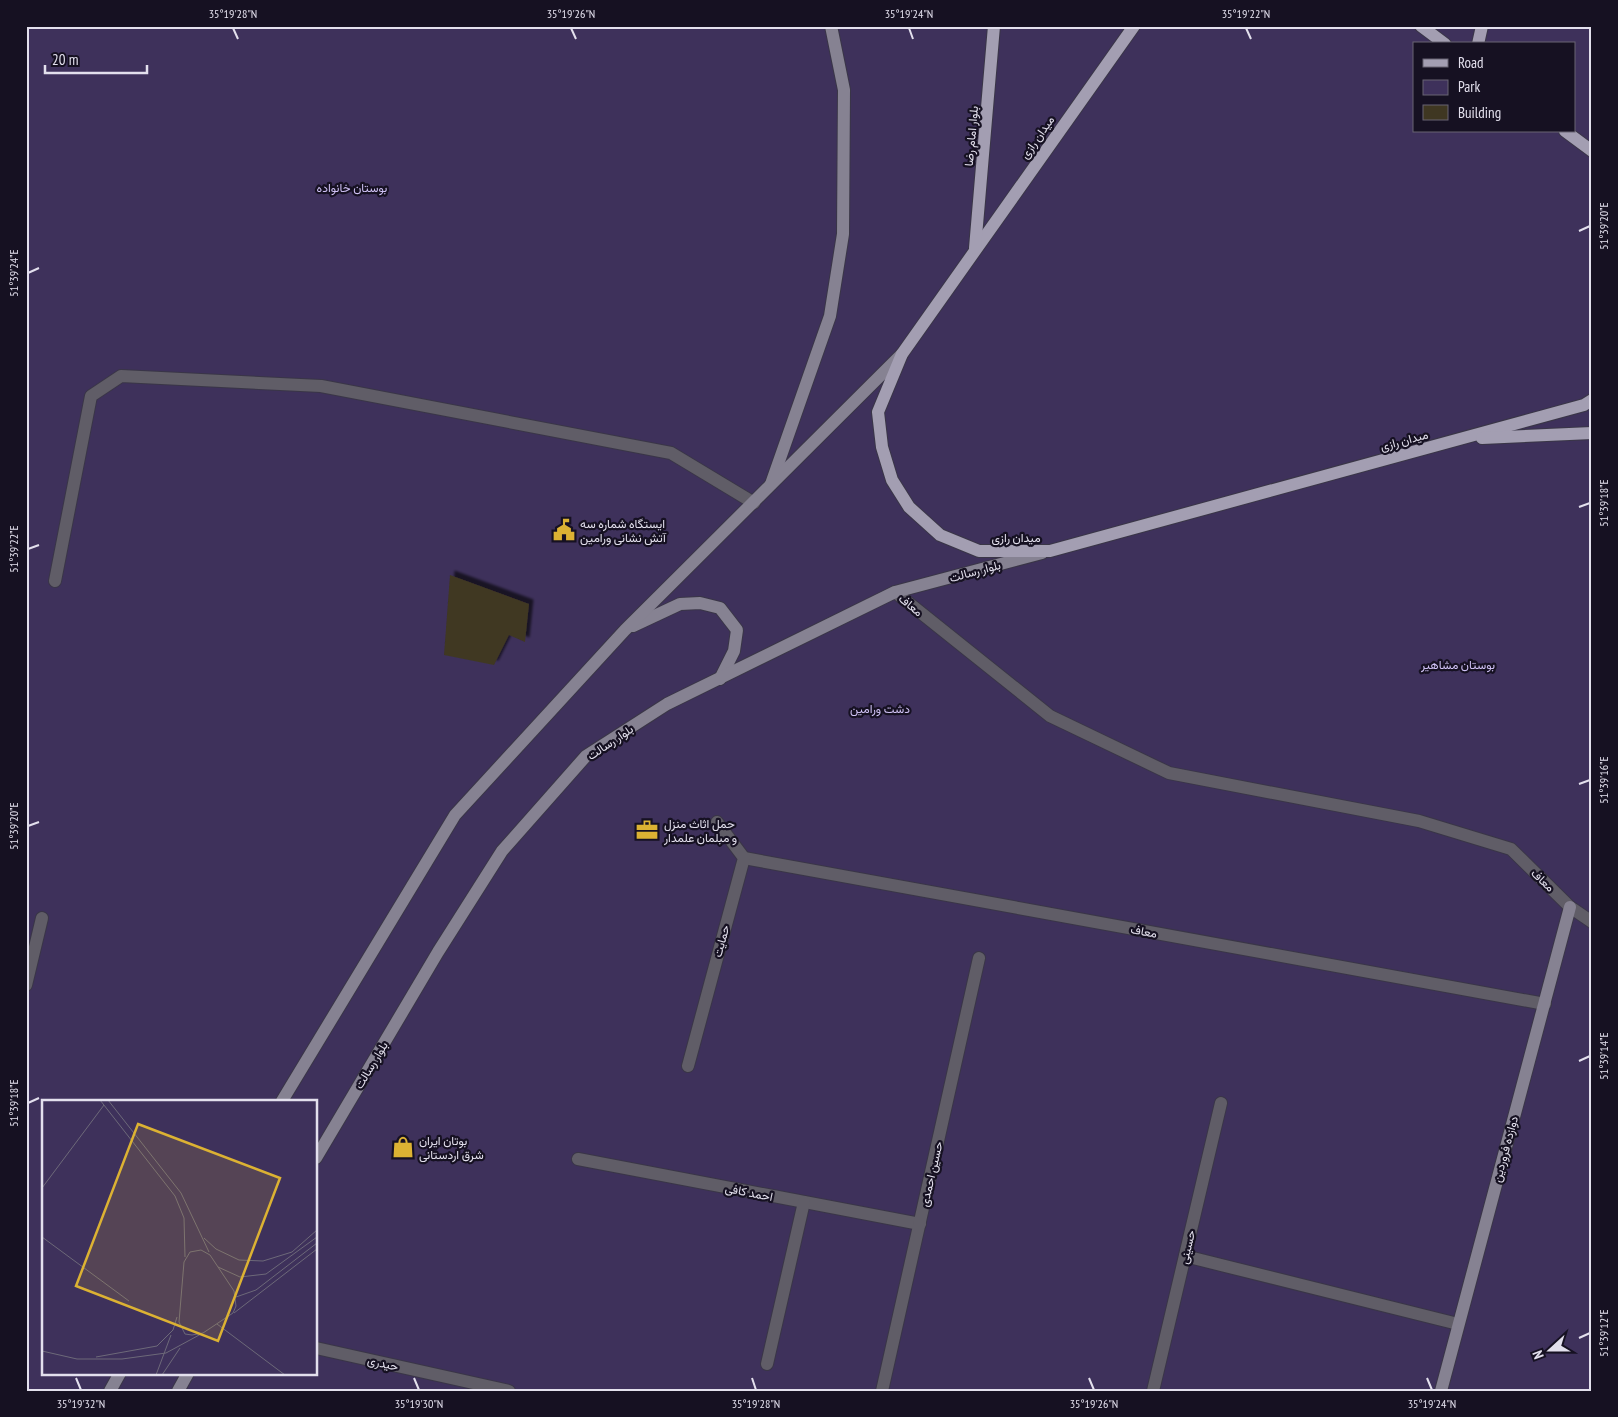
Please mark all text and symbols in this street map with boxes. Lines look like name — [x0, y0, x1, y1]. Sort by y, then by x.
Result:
text: 35°19'28"N — [209, 6, 257, 21]
text: 35°19'26"N — [547, 6, 595, 21]
text: 35°19'24"N — [885, 6, 933, 21]
text: 35°19'22"N — [1222, 6, 1270, 21]
scale bar — [45, 42, 148, 74]
legend — [1413, 42, 1576, 132]
text: 20 m — [52, 50, 78, 69]
text: Road — [1458, 53, 1484, 72]
text: Park — [1458, 77, 1480, 96]
text: Building — [1458, 103, 1501, 122]
street label: بلوار امام رضا — [961, 105, 982, 167]
street label: میدان رازی — [1017, 113, 1058, 162]
park label: بوستان خانواده — [317, 180, 387, 196]
text: 51°39'20"E — [1596, 202, 1611, 250]
text: 51°39'24"E — [6, 249, 21, 297]
street label: میدان رازی — [1378, 426, 1430, 455]
text: 51°39'18"E — [1596, 479, 1611, 527]
place label: ایستگاه شماره سه آتش نشانی ورامین — [580, 516, 667, 546]
public building icon: ایستگاه شماره سه آتش نشانی ورامین — [551, 517, 577, 543]
text: 51°39'22"E — [6, 525, 21, 573]
street label: میدان رازی — [991, 530, 1041, 546]
street label: بلوار رسالت — [948, 557, 1003, 586]
street label: معاف — [896, 591, 926, 619]
park label: بوستان مشاهیر — [1420, 657, 1495, 673]
park label: دشت ورامین — [850, 701, 910, 717]
street label: بلوار رسالت — [584, 721, 637, 764]
text: 51°39'16"E — [1596, 756, 1611, 804]
text: 51°39'20"E — [6, 802, 21, 850]
place label: حمل اثاث منزل و مبلمان علمدار — [663, 816, 737, 846]
office icon: حمل اثاث منزل و مبلمان علمدار — [634, 817, 660, 843]
street label: معاف — [1528, 865, 1558, 895]
street label: معاف — [1129, 921, 1159, 941]
street label: حمایت — [709, 923, 733, 959]
text: 51°39'14"E — [1596, 1032, 1611, 1080]
street label: بلوار رسالت — [351, 1039, 392, 1092]
text: 51°39'18"E — [6, 1079, 21, 1127]
inset map — [42, 1100, 318, 1374]
street label: دوازده فروردین — [1489, 1114, 1522, 1184]
place label: بوتان ایران شرق اردستانی — [419, 1133, 484, 1163]
shop icon: بوتان ایران شرق اردستانی — [390, 1134, 416, 1160]
street label: حسین احمدی — [916, 1140, 947, 1208]
street label: احمد کافی — [724, 1180, 774, 1205]
street label: حسینی — [1176, 1229, 1199, 1266]
text: 51°39'12"E — [1596, 1309, 1611, 1357]
north arrow — [1526, 1324, 1576, 1374]
text: N — [1528, 1348, 1548, 1361]
street label: حیدری — [366, 1352, 400, 1375]
text: 35°19'32"N — [57, 1396, 105, 1411]
text: 35°19'30"N — [395, 1396, 443, 1411]
text: 35°19'28"N — [732, 1396, 780, 1411]
text: 35°19'26"N — [1070, 1396, 1118, 1411]
text: 35°19'24"N — [1408, 1396, 1456, 1411]

